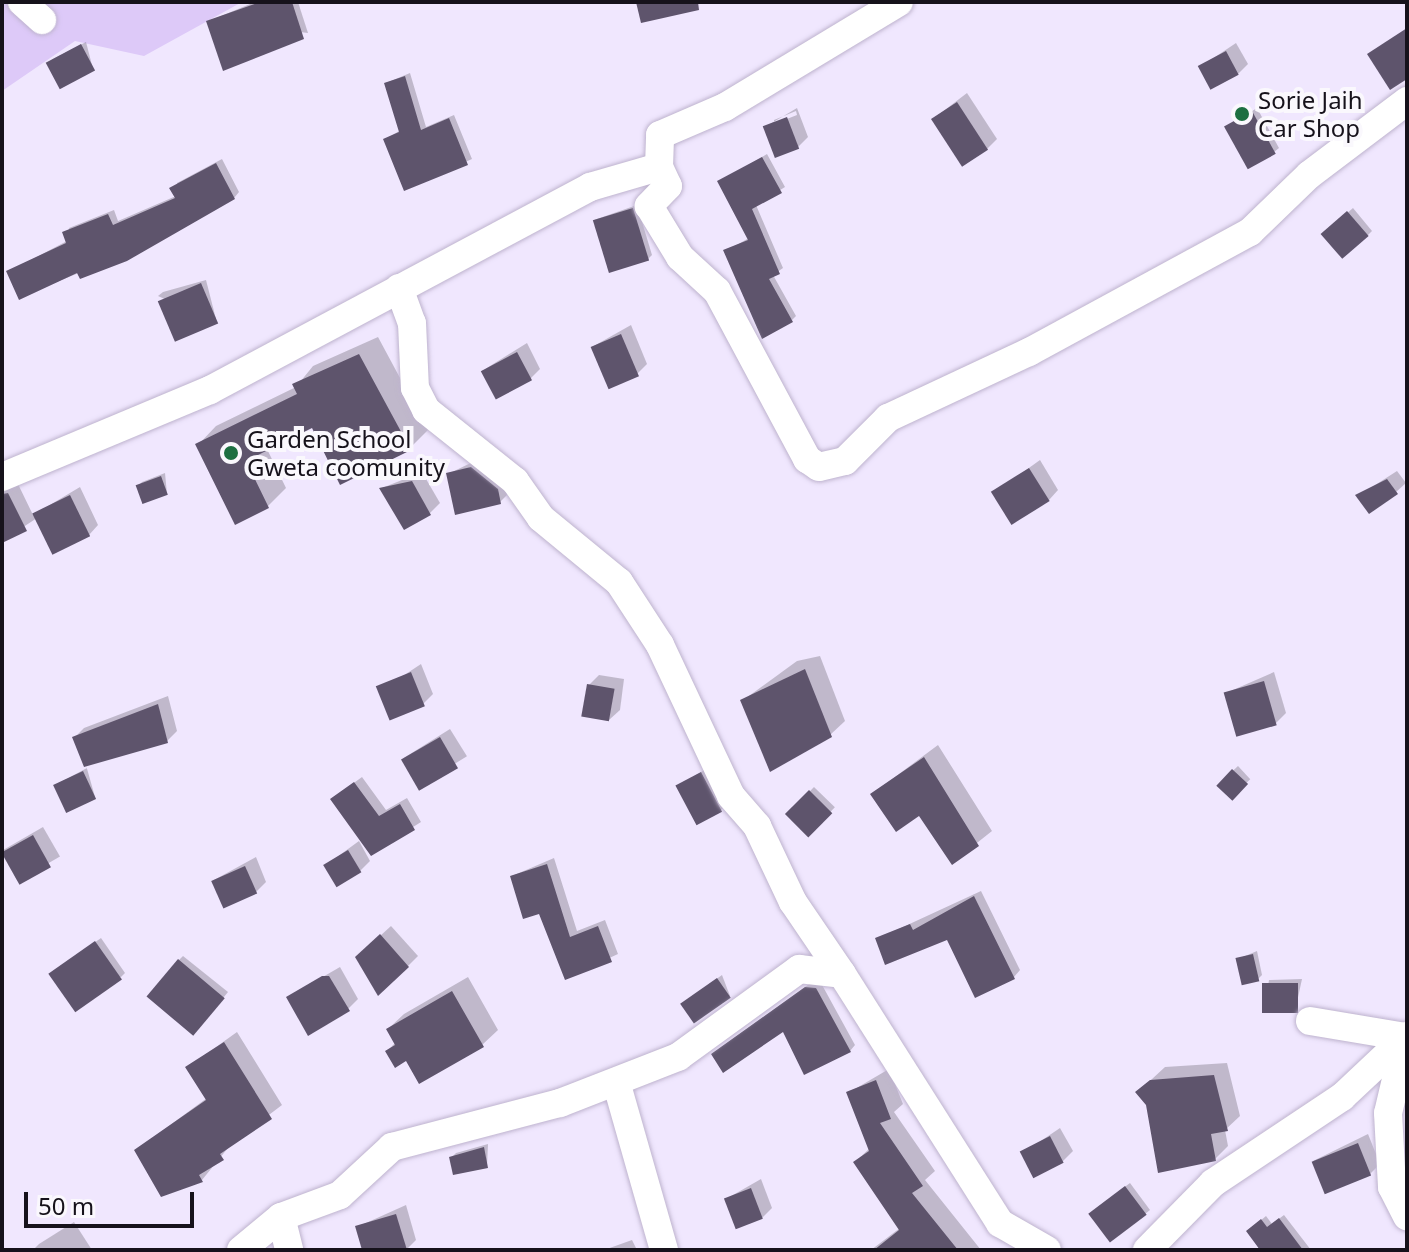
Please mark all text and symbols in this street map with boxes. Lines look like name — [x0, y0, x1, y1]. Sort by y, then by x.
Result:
place label: Sorie Jaih Car Shop — [1258, 86, 1363, 142]
marker: Sorie Jaih Car Shop — [1233, 105, 1251, 123]
place label: Garden School Gweta coomunity — [247, 425, 445, 481]
marker: Garden School Gweta coomunity — [222, 444, 240, 462]
scale bar — [28, 1176, 198, 1226]
text: 50 m — [38, 1189, 94, 1222]

